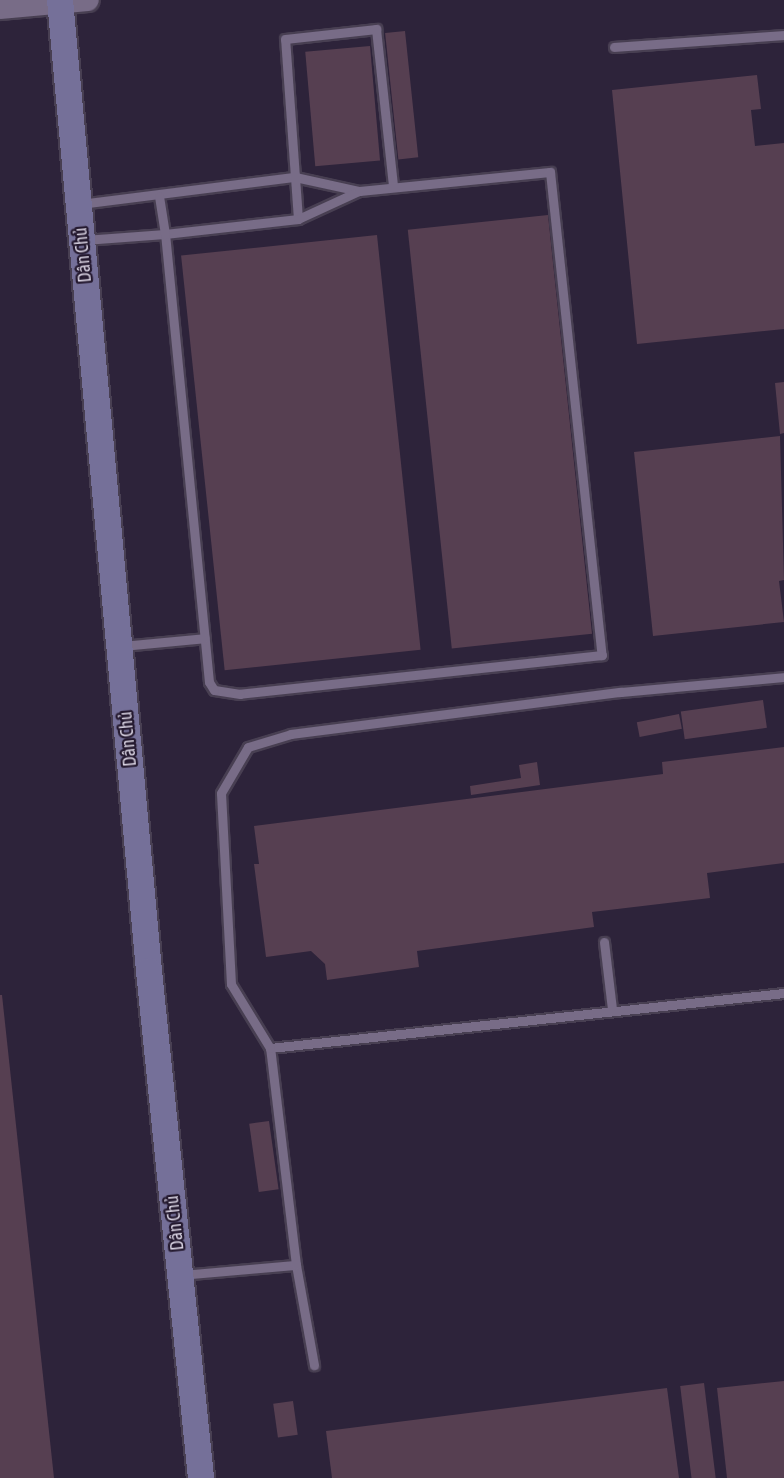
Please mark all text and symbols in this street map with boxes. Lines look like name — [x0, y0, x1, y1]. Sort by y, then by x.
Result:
street label: Dân Chủ — [70, 227, 96, 283]
street label: Dân Chủ — [115, 711, 141, 767]
street label: Dân Chủ — [161, 1194, 189, 1252]

